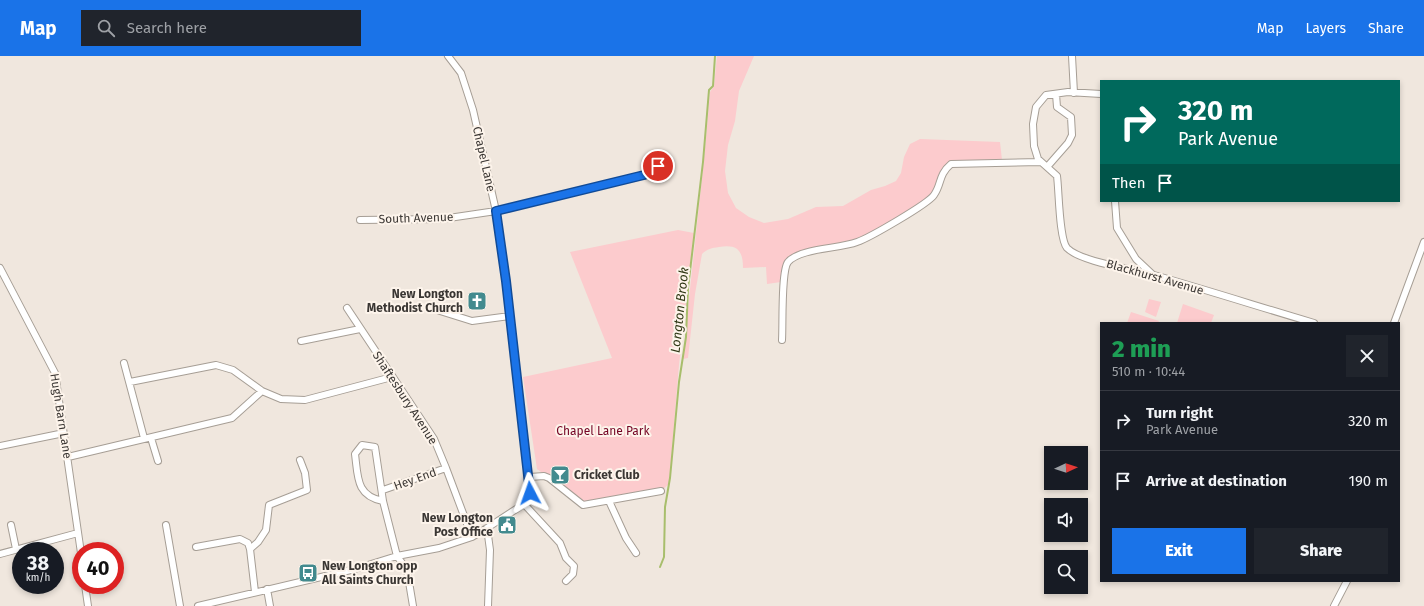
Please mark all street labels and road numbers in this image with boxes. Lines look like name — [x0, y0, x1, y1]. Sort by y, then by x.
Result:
street label: Chapel Lane — [470, 125, 498, 193]
street label: South Avenue — [378, 210, 454, 226]
street label: Blackhurst Avenue — [1105, 256, 1205, 298]
street label: Shaftesbury Avenue — [370, 349, 440, 447]
street label: Hugh Barn Lane — [47, 372, 75, 460]
street label: Hey End — [392, 465, 438, 493]

